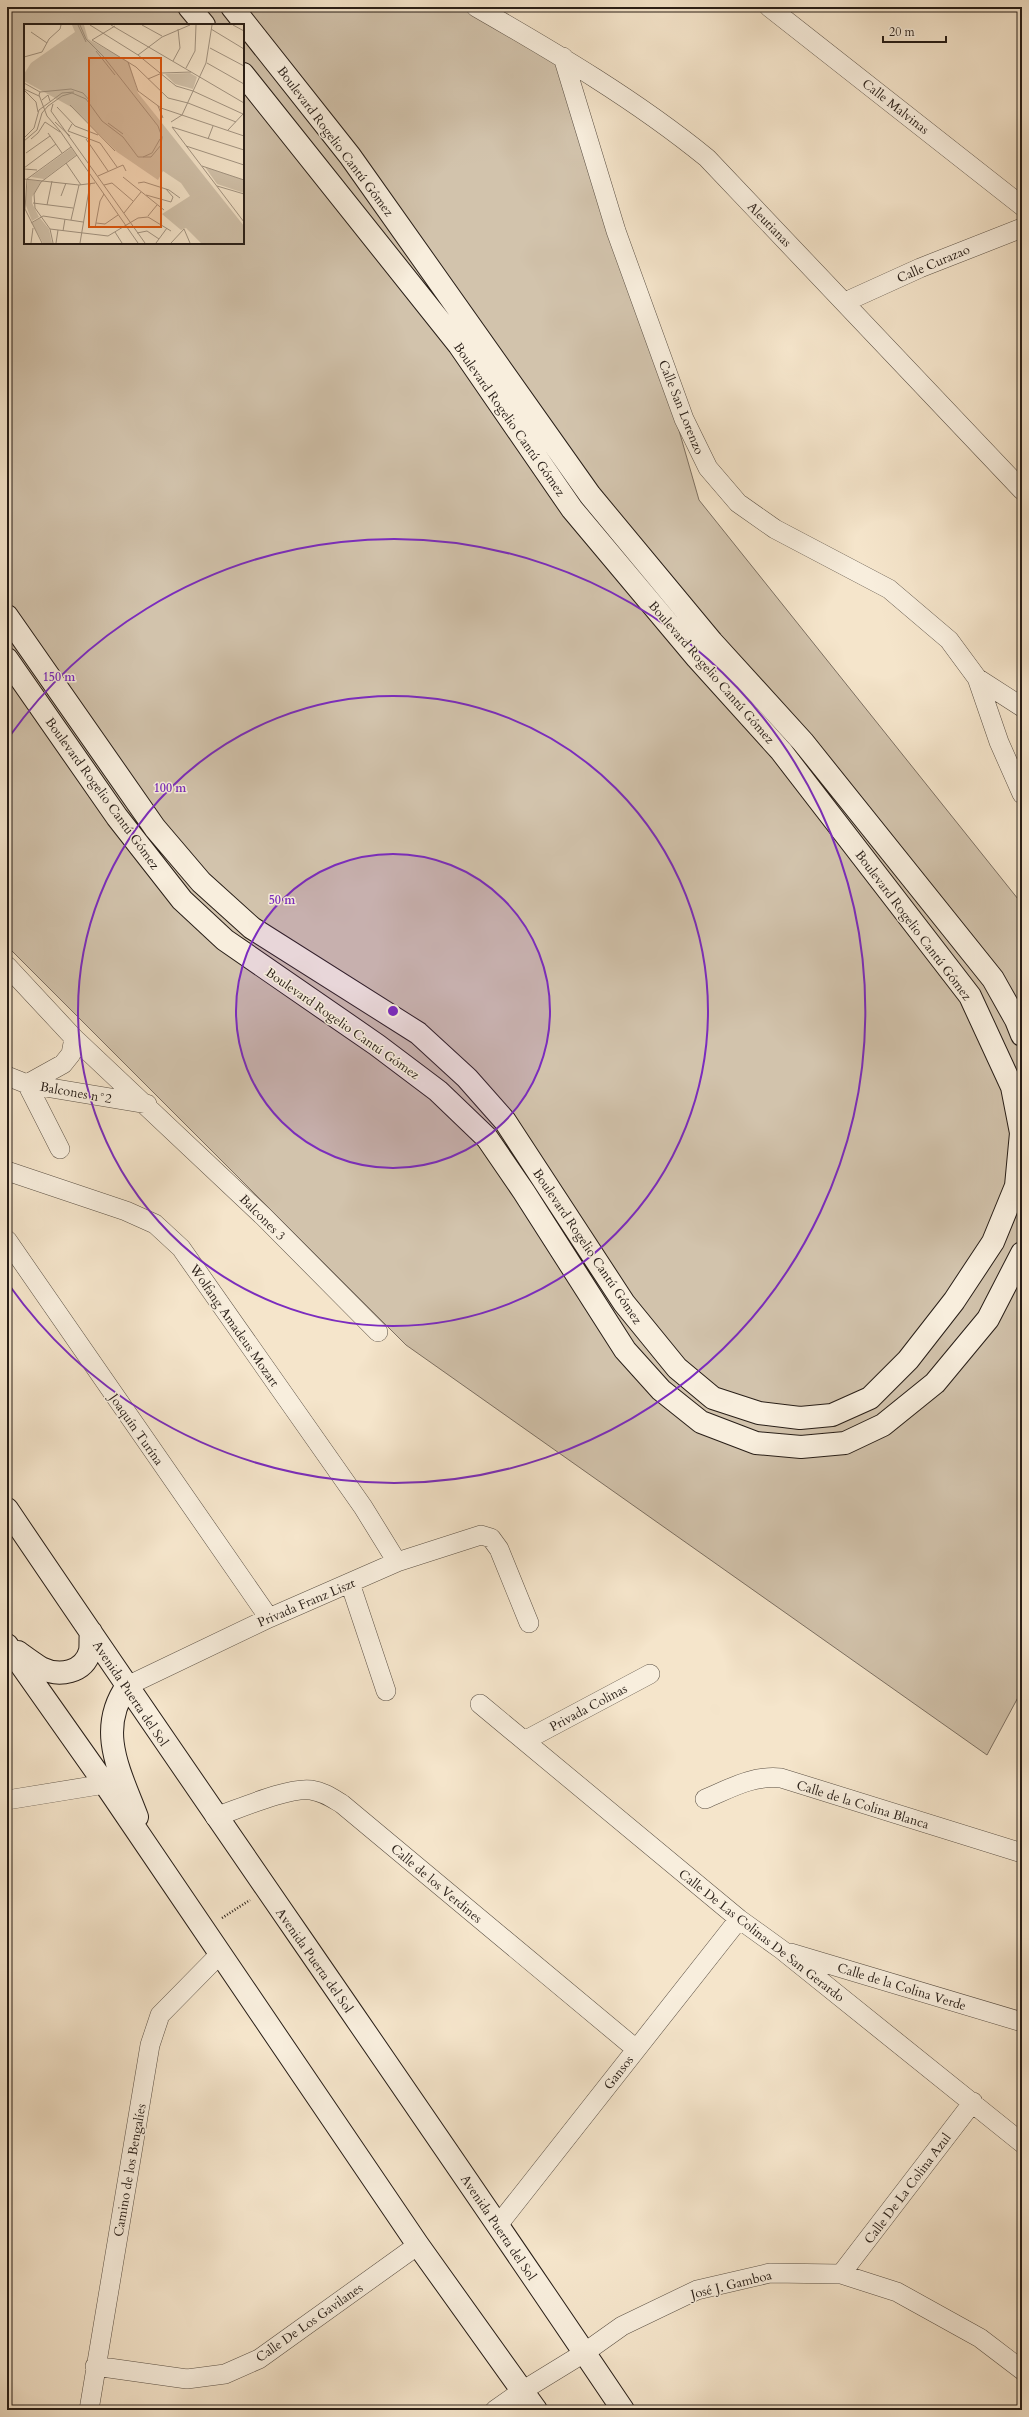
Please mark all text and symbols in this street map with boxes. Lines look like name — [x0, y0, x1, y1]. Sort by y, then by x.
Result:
scale bar — [883, 18, 946, 44]
inset map — [24, 24, 244, 244]
text: 20 m — [889, 24, 916, 40]
street label: Boulevard Rogelio Cantú Gómez — [273, 63, 398, 221]
street label: Calle Malvinas — [858, 75, 933, 139]
street label: Aleutianas — [743, 198, 795, 251]
street label: Calle Curazao — [894, 241, 973, 287]
street label: Boulevard Rogelio Cantú Gómez — [449, 339, 569, 500]
street label: Calle San Lorenzo — [654, 357, 708, 457]
street label: Boulevard Rogelio Cantú Gómez — [644, 597, 779, 748]
text: 150 m — [43, 669, 76, 685]
street label: Boulevard Rogelio Cantú Gómez — [41, 714, 164, 873]
text: 100 m — [154, 780, 187, 796]
street label: Boulevard Rogelio Cantú Gómez — [851, 847, 976, 1005]
text: 50 m — [269, 892, 296, 908]
street label: Boulevard Rogelio Cantú Gómez — [262, 964, 423, 1084]
centre of rings — [386, 1004, 400, 1018]
street label: Balcones n°2 — [39, 1078, 113, 1108]
street label: Boulevard Rogelio Cantú Gómez — [528, 1165, 646, 1328]
street label: Balcones 3 — [235, 1191, 289, 1245]
street label: Wolfang Amadeus Mozart — [184, 1260, 283, 1390]
street label: Joaquín Turína — [104, 1388, 168, 1469]
street label: Privada Franz Liszt — [255, 1574, 358, 1632]
street label: Avenida Puerta del Sol — [88, 1637, 173, 1751]
street label: Privada Colinas — [546, 1680, 630, 1736]
street label: Calle de la Colina Blanca — [794, 1776, 931, 1834]
street label: Calle de los Verdines — [387, 1840, 486, 1927]
street label: Calle De Las Colinas De San Gerardo — [675, 1865, 848, 2006]
street label: Avenida Puerta del Sol — [271, 1905, 357, 2017]
street label: Calle de la Colina Verde — [835, 1959, 968, 2015]
street label: Gansos — [600, 2052, 638, 2094]
street label: Camino de los Bengalíes — [109, 2102, 151, 2238]
street label: Calle De La Colina Azul — [860, 2129, 956, 2248]
street label: Avenida Puerta del Sol — [456, 2171, 541, 2285]
street label: José J. Gamboa — [687, 2266, 774, 2304]
street label: Calle De Los Gavilanes — [252, 2279, 367, 2367]

